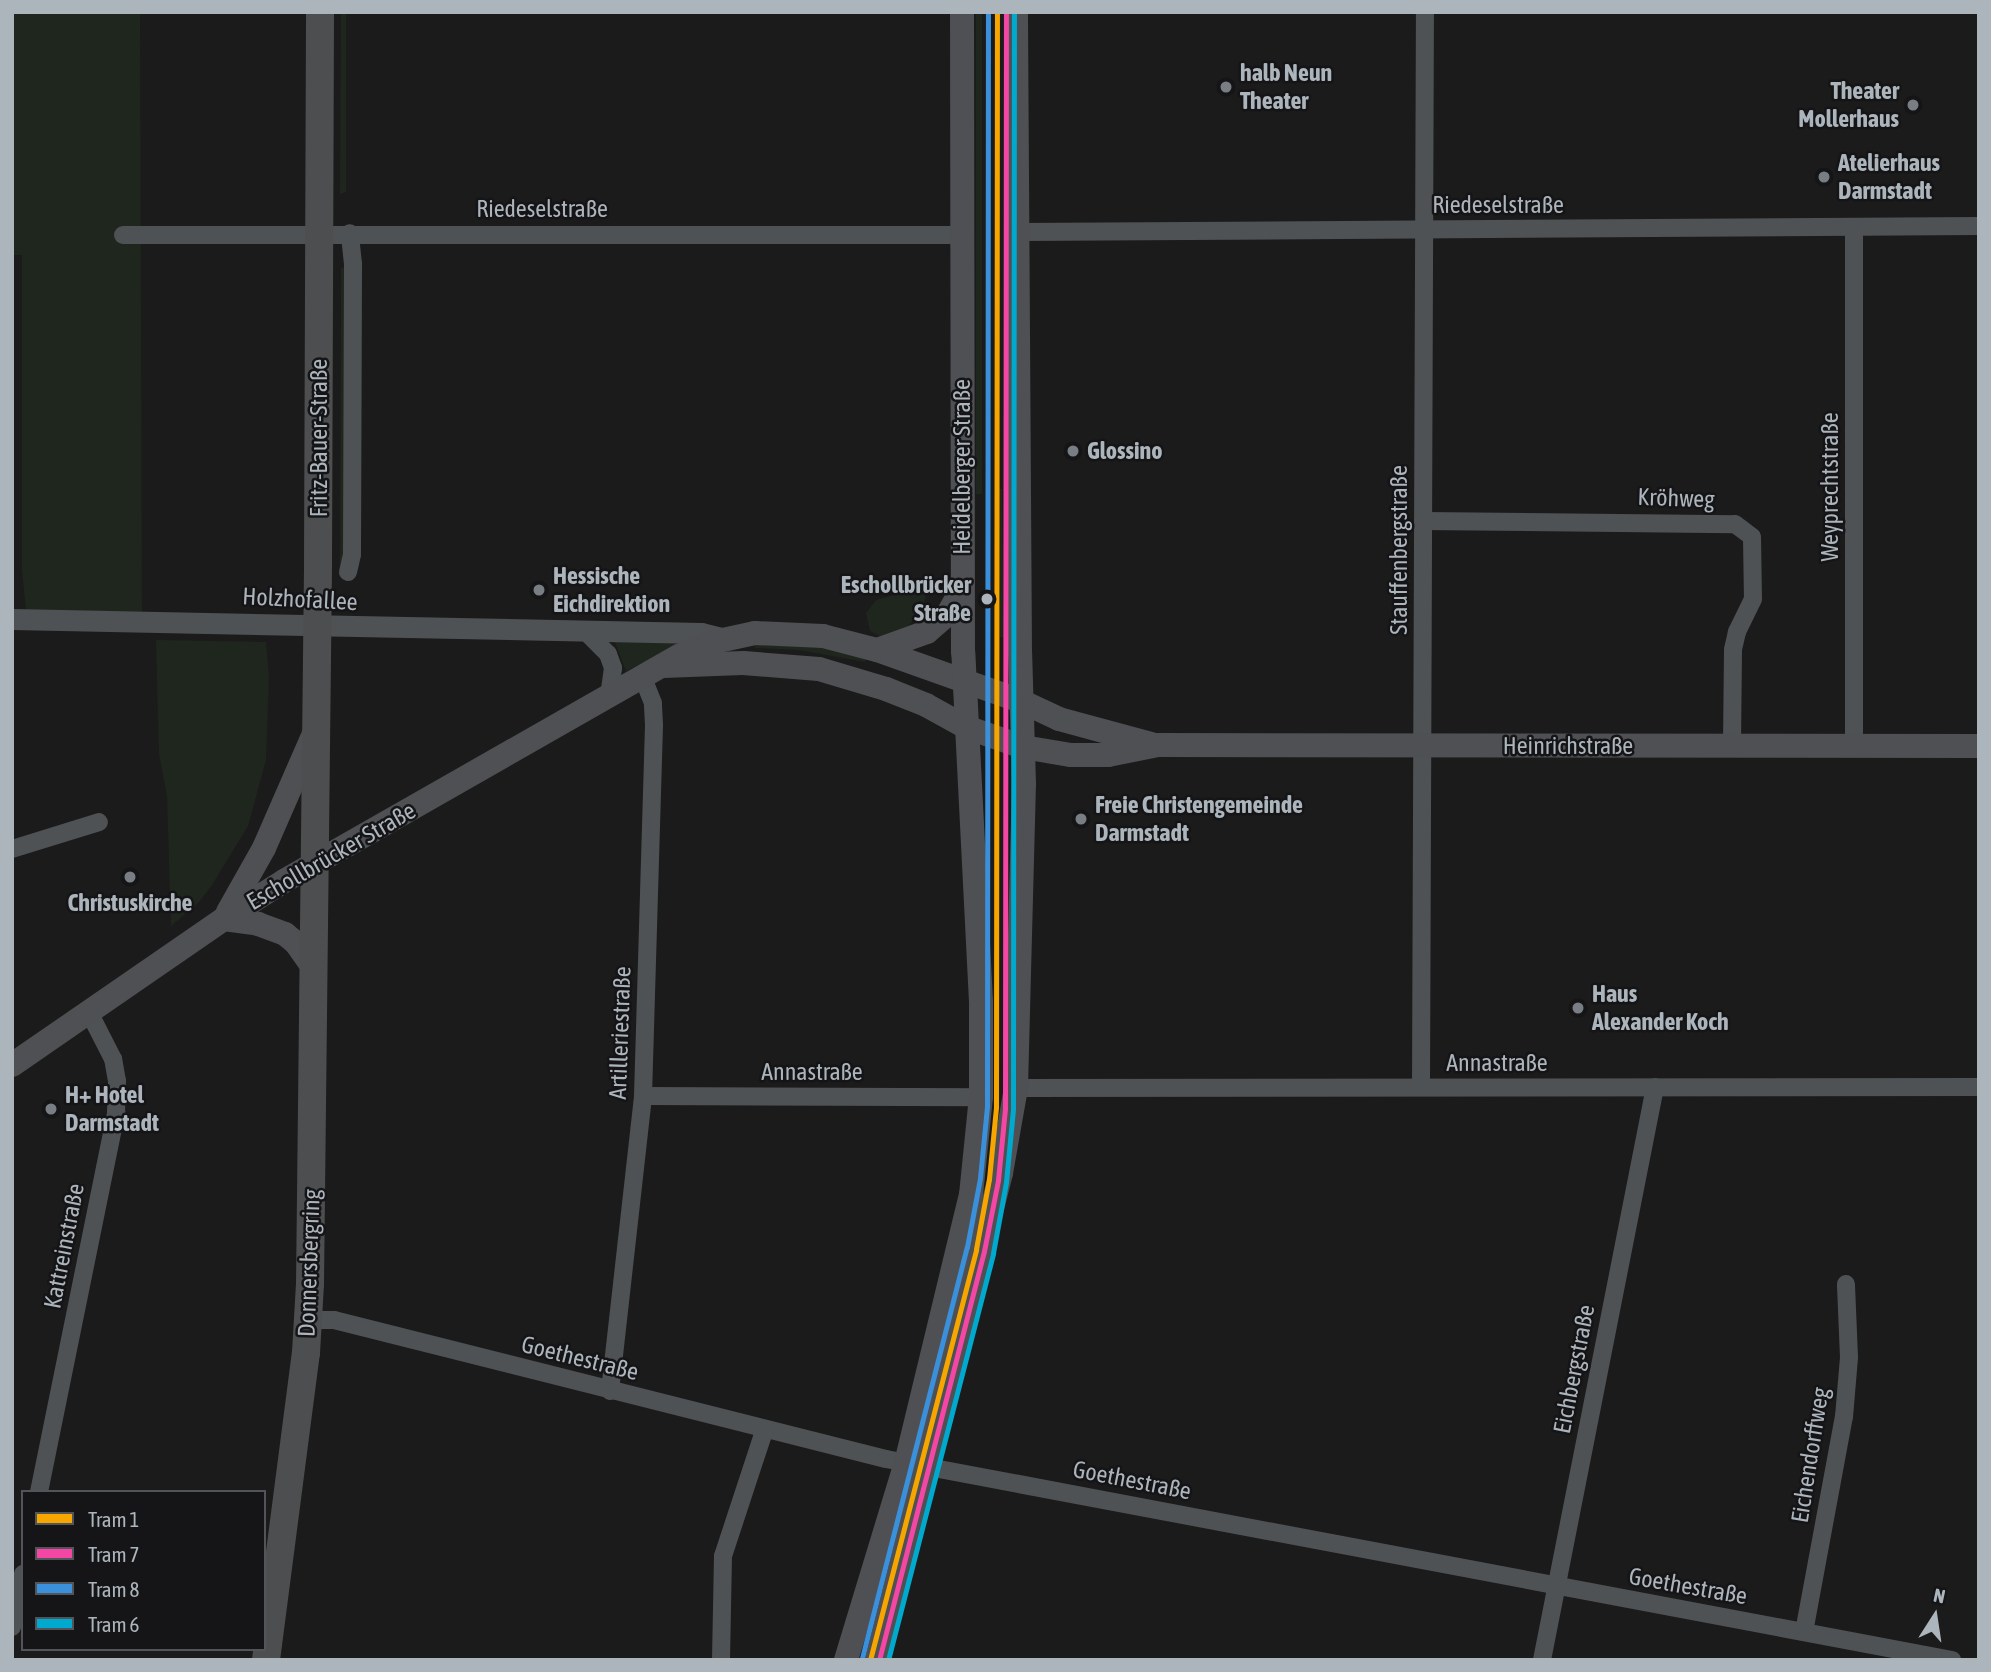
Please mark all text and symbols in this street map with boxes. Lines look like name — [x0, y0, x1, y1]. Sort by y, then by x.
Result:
place label: halb Neun Theater — [1240, 59, 1332, 115]
place label: Theater Mollerhaus — [1798, 77, 1899, 133]
marker: halb Neun Theater — [1218, 79, 1234, 95]
marker: Theater Mollerhaus — [1905, 97, 1921, 113]
place label: Atelierhaus Darmstadt — [1838, 149, 1940, 205]
marker: Atelierhaus Darmstadt — [1816, 169, 1832, 185]
street label: Riedeselstraße — [1432, 191, 1564, 219]
street label: Riedeselstraße — [476, 195, 608, 223]
street label: Fritz-Bauer-Straße — [305, 359, 333, 517]
street label: Heidelberger Straße — [948, 379, 976, 555]
street label: Weyprechtstraße — [1816, 412, 1844, 562]
place label: Glossino — [1087, 437, 1163, 465]
marker: Glossino — [1065, 443, 1081, 459]
street label: Stauffenbergstraße — [1385, 465, 1413, 635]
street label: Kröhweg — [1637, 482, 1715, 514]
place label: Hessische Eichdirektion — [553, 562, 670, 618]
place label: Eschollbrücker Straße — [841, 571, 971, 627]
street label: Holzhofallee — [242, 582, 358, 616]
marker: Hessische Eichdirektion — [531, 582, 547, 598]
marker: Eschollbrücker Straße — [977, 589, 997, 609]
street label: Heinrichstraße — [1503, 732, 1633, 760]
place label: Freie Christengemeinde Darmstadt — [1095, 791, 1303, 847]
street label: Eschollbrücker Straße — [241, 796, 421, 916]
marker: Freie Christengemeinde Darmstadt — [1073, 811, 1089, 827]
marker: Christuskirche — [122, 869, 138, 885]
place label: Christuskirche — [68, 889, 192, 917]
street label: Artilleriestraße — [603, 966, 637, 1100]
place label: Haus Alexander Koch — [1592, 980, 1729, 1036]
marker: Haus Alexander Koch — [1570, 1000, 1586, 1016]
street label: Annastraße — [1446, 1049, 1548, 1077]
street label: Annastraße — [761, 1058, 863, 1086]
place label: H+ Hotel Darmstadt — [65, 1081, 159, 1137]
marker: H+ Hotel Darmstadt — [43, 1101, 59, 1117]
street label: Kattreinstraße — [38, 1181, 90, 1311]
street label: Donnersbergring — [292, 1189, 326, 1337]
street label: Eichbergstraße — [1547, 1302, 1601, 1436]
street label: Goethestraße — [518, 1330, 642, 1386]
street label: Eichendorffweg — [1785, 1385, 1835, 1525]
street label: Goethestraße — [1071, 1454, 1193, 1506]
legend — [21, 1490, 266, 1651]
text: Tram 1 — [88, 1507, 139, 1531]
text: Tram 7 — [88, 1542, 139, 1566]
street label: Goethestraße — [1627, 1561, 1749, 1611]
text: Tram 8 — [88, 1577, 139, 1601]
north arrow — [1900, 1581, 1970, 1651]
text: N — [1932, 1584, 1947, 1607]
text: Tram 6 — [88, 1612, 139, 1636]

